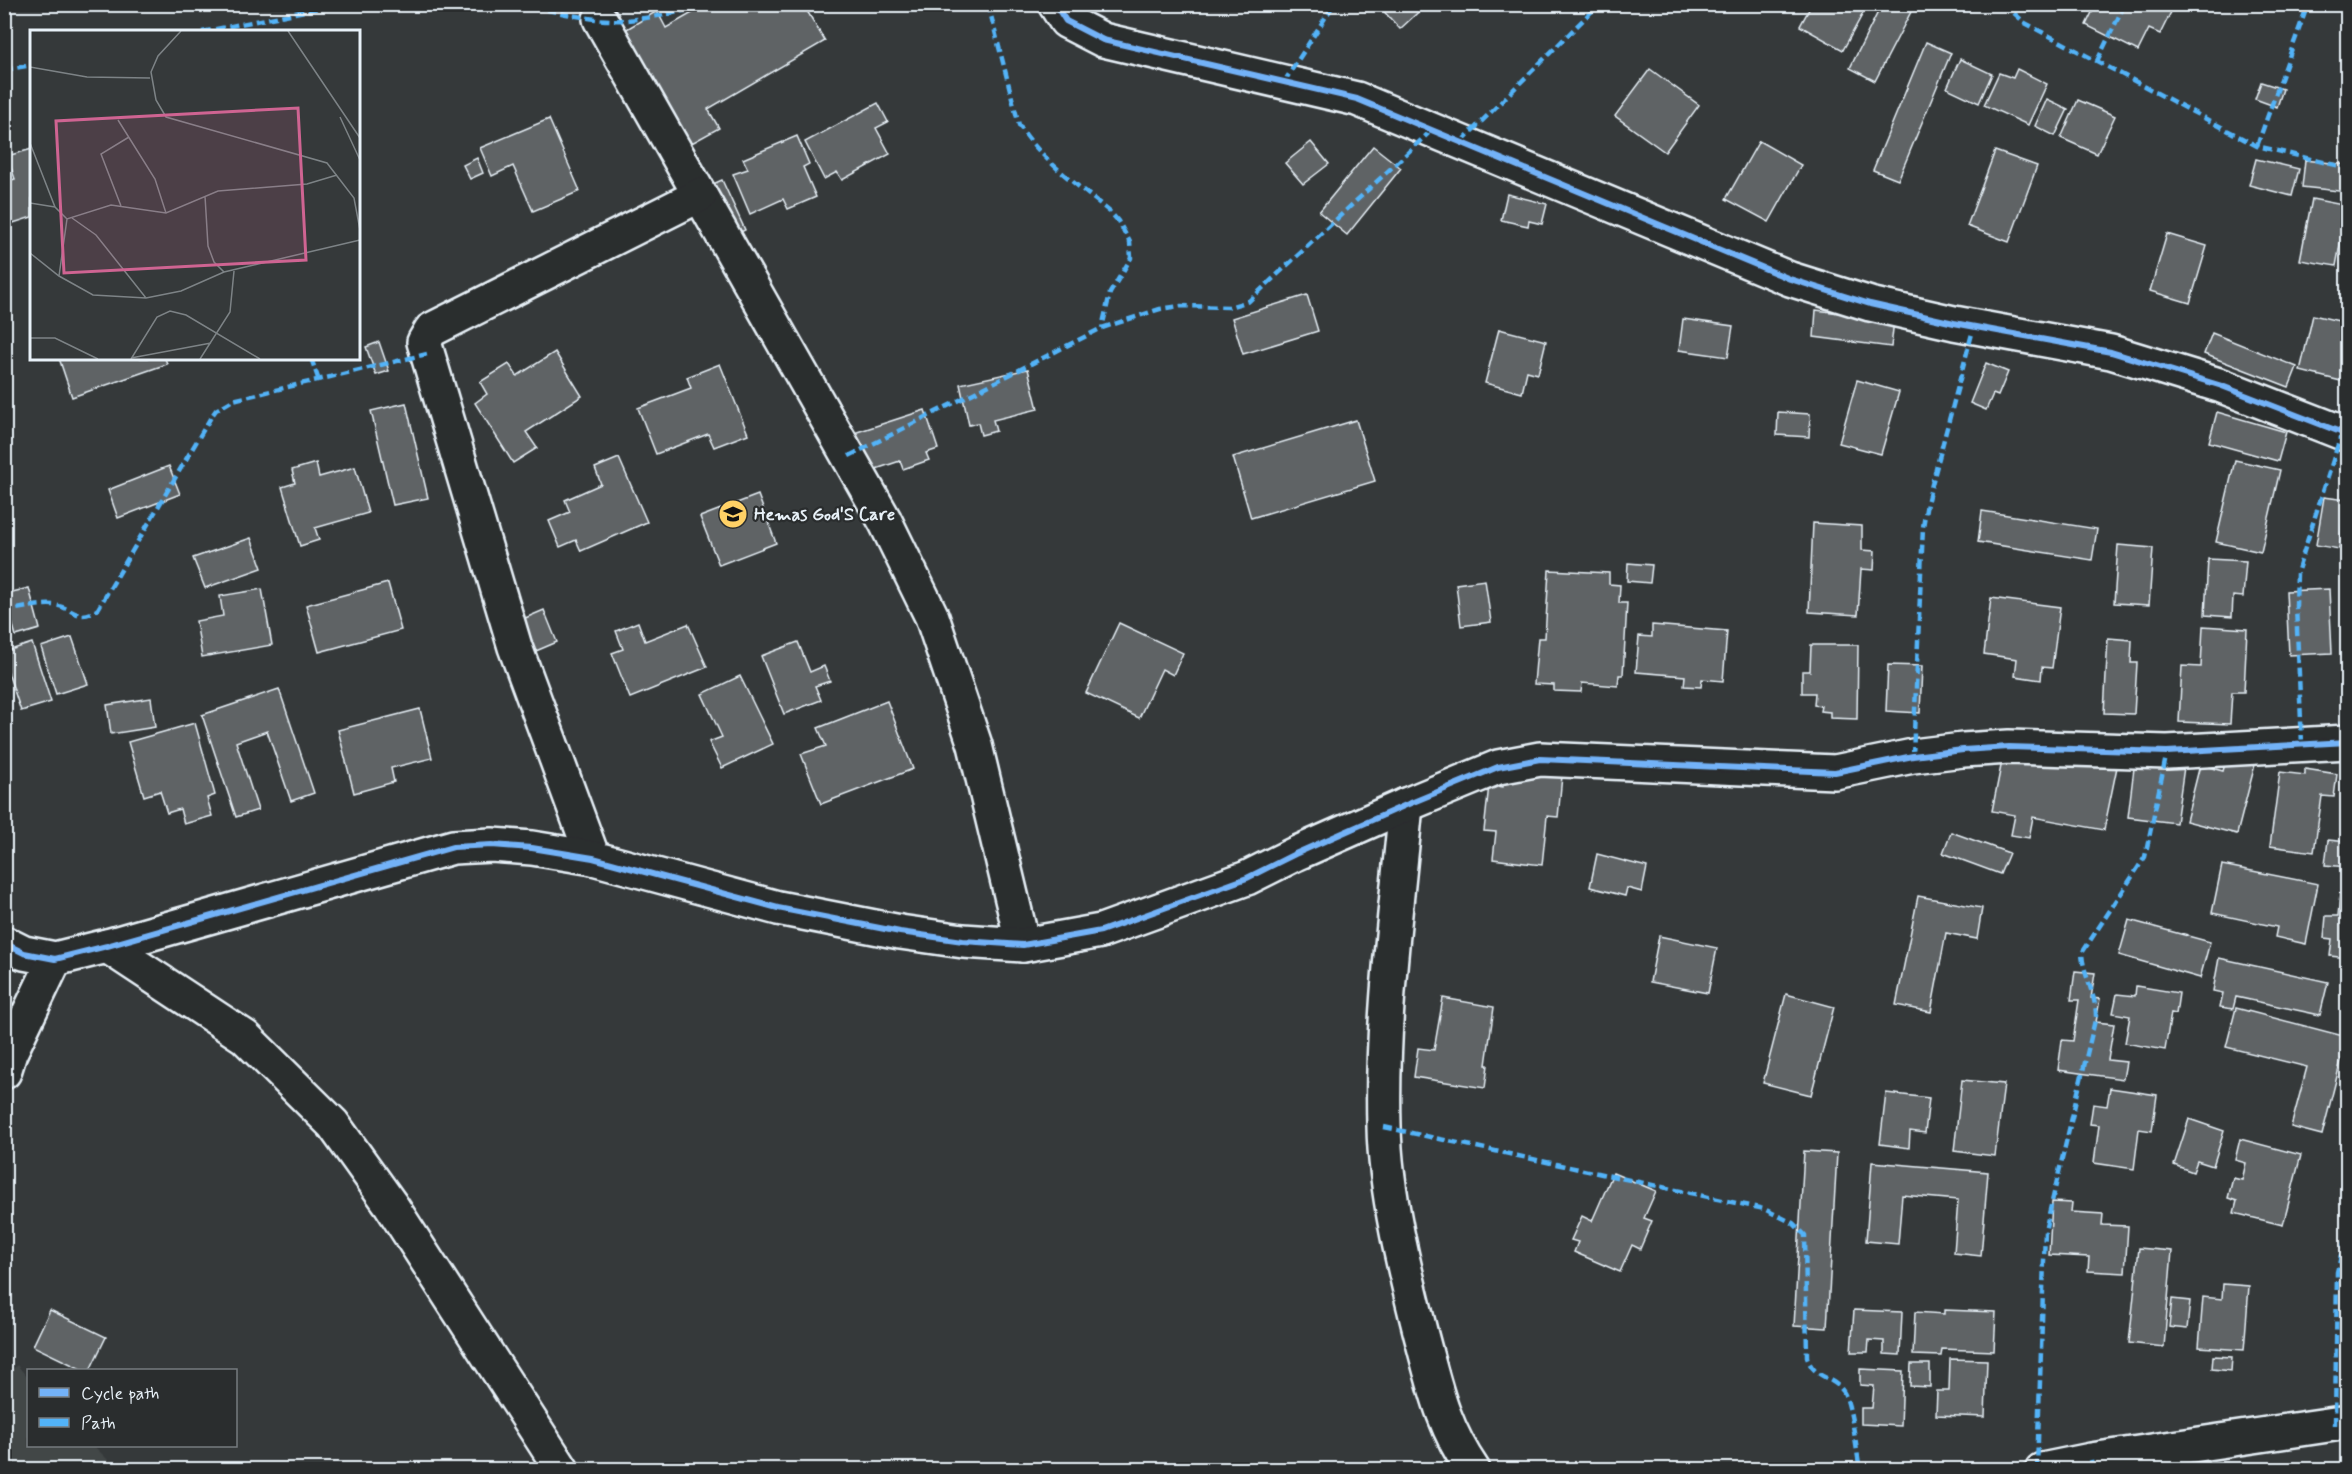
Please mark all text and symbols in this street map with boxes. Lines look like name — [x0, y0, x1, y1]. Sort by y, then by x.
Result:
inset map — [30, 30, 360, 360]
school or university icon: Hemas God'S Care — [717, 498, 749, 530]
place label: Hemas God'S Care — [754, 503, 895, 527]
legend — [27, 1369, 237, 1447]
text: Cycle path — [81, 1382, 159, 1406]
text: Path — [81, 1412, 116, 1436]

